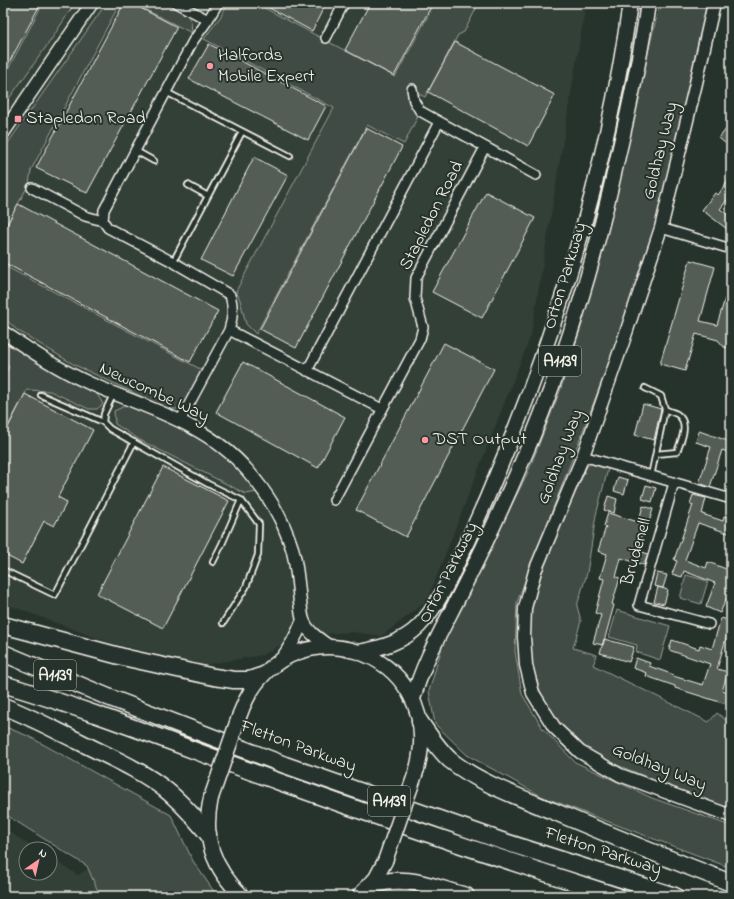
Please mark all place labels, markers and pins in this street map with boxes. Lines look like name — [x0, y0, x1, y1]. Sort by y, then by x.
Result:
place label: Halfords Mobile Expert — [218, 43, 315, 90]
marker: Halfords Mobile Expert — [205, 61, 215, 71]
place label: Stapledon Road — [26, 106, 146, 132]
marker: Stapledon Road — [13, 114, 23, 124]
place label: DST Output — [432, 427, 527, 453]
marker: DST Output — [420, 435, 430, 445]

